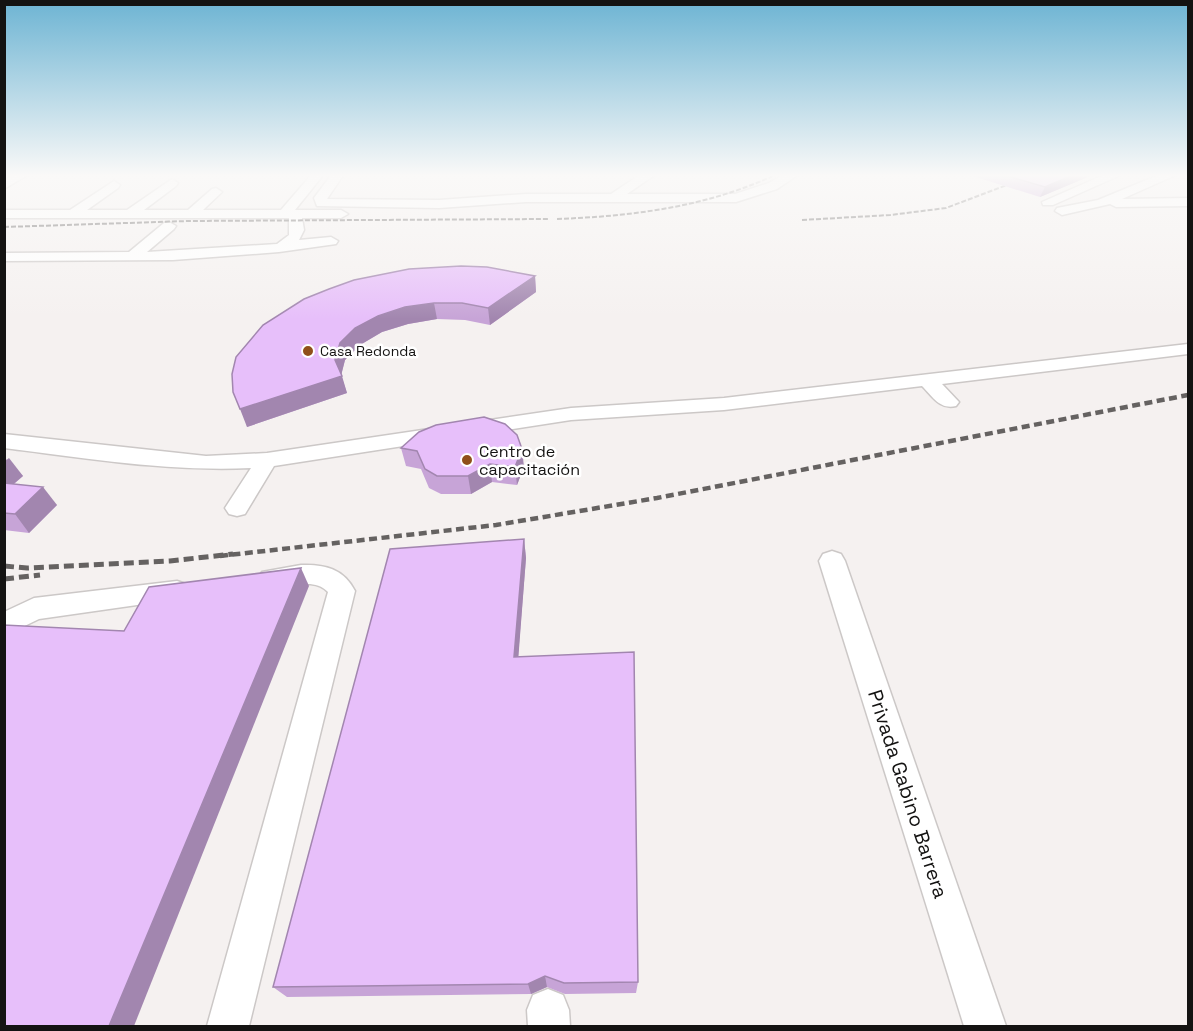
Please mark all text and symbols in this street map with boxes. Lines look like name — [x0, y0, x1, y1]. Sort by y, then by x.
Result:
place label: Casa Redonda — [320, 342, 416, 360]
marker: Casa Redonda — [301, 344, 315, 358]
place label: Centro de capacitación — [479, 441, 580, 480]
marker: Centro de capacitación — [460, 453, 474, 467]
street label: Privada Gabino Barrera — [862, 686, 954, 902]

